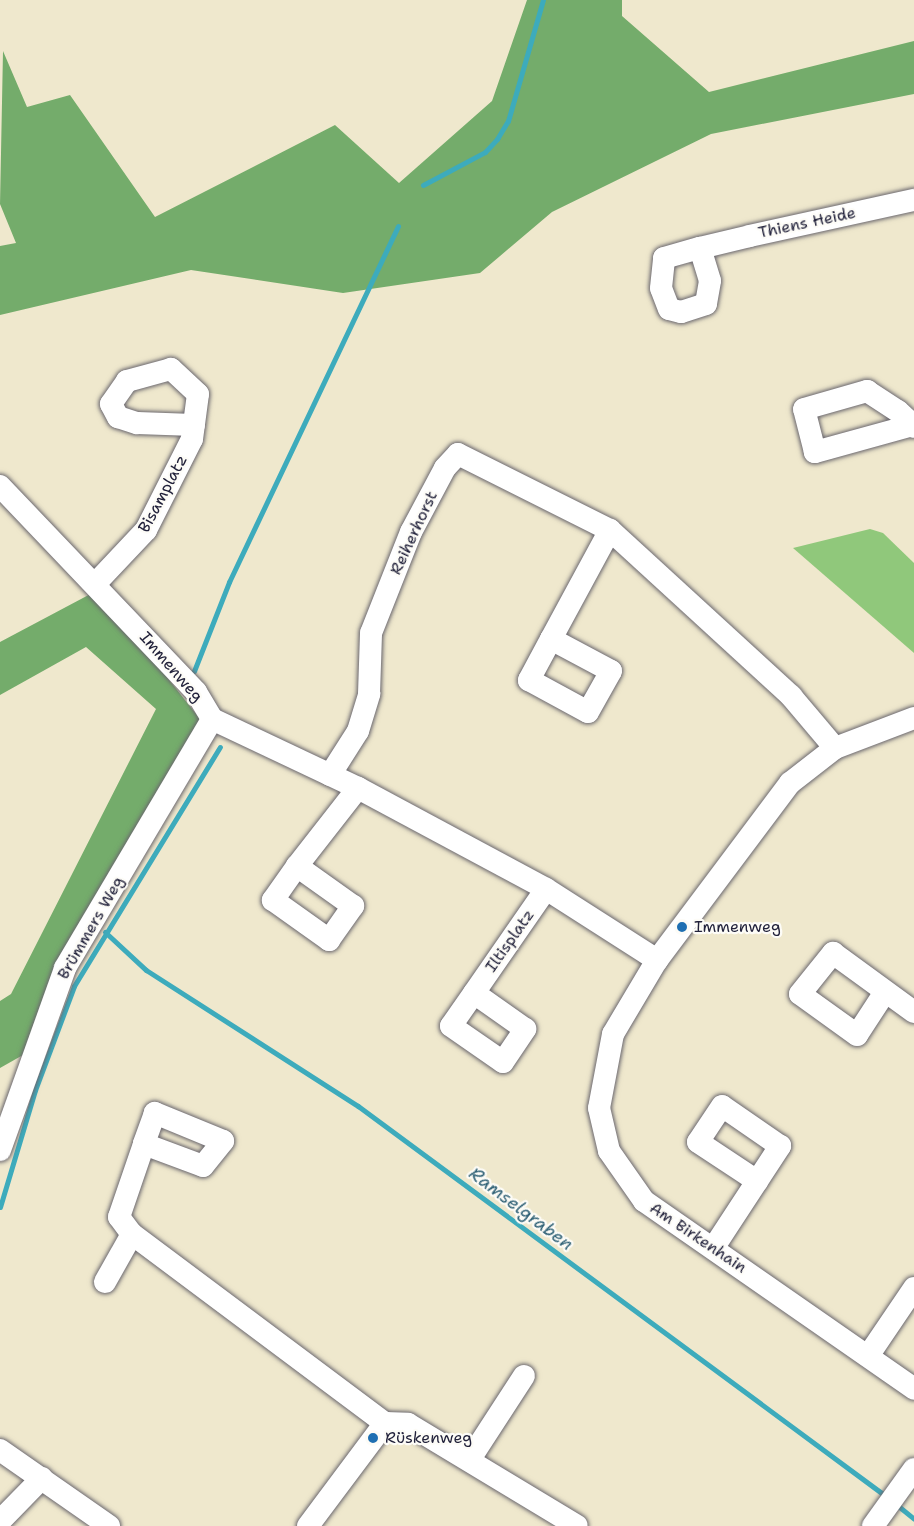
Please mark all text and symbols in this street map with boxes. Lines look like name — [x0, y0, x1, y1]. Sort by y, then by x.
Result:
street label: Thiens Heide — [757, 203, 857, 243]
street label: Bisamplatz — [135, 452, 191, 536]
street label: Reiherhorst — [386, 488, 442, 578]
street label: Immenweg — [135, 628, 207, 706]
street label: Brümmers Weg — [54, 873, 128, 983]
street label: Iltisplatz — [481, 906, 539, 976]
place label: Immenweg — [694, 917, 781, 937]
marker: Immenweg — [675, 920, 689, 934]
water label: Ramselgraben — [465, 1163, 577, 1255]
street label: Am Birkenhain — [646, 1199, 750, 1277]
place label: Rüskenweg — [385, 1428, 472, 1448]
marker: Rüskenweg — [366, 1431, 380, 1445]

